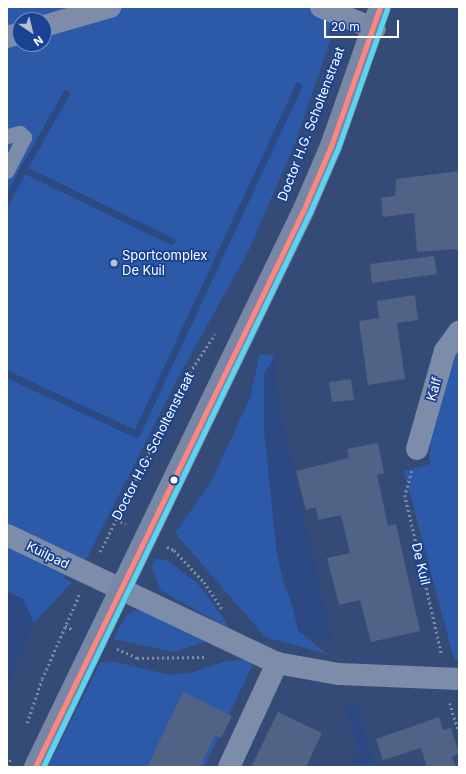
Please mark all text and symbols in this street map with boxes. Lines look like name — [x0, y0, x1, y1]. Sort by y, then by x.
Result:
north arrow — [12, 12, 52, 52]
scale bar — [326, 12, 401, 38]
text: 20 m — [331, 19, 360, 34]
text: N — [31, 33, 46, 49]
street label: Doctor H.G. Scholtenstraat — [274, 45, 348, 203]
place label: Sportcomplex De Kuil — [122, 248, 207, 279]
marker: Sportcomplex De Kuil — [109, 258, 119, 268]
street label: Doctor H.G. Scholtenstraat — [109, 369, 197, 523]
street label: Kalf — [423, 375, 445, 403]
unlabelled marker — [169, 475, 179, 485]
street label: Kuilpad — [24, 538, 72, 572]
street label: De Kuil — [409, 541, 433, 587]

